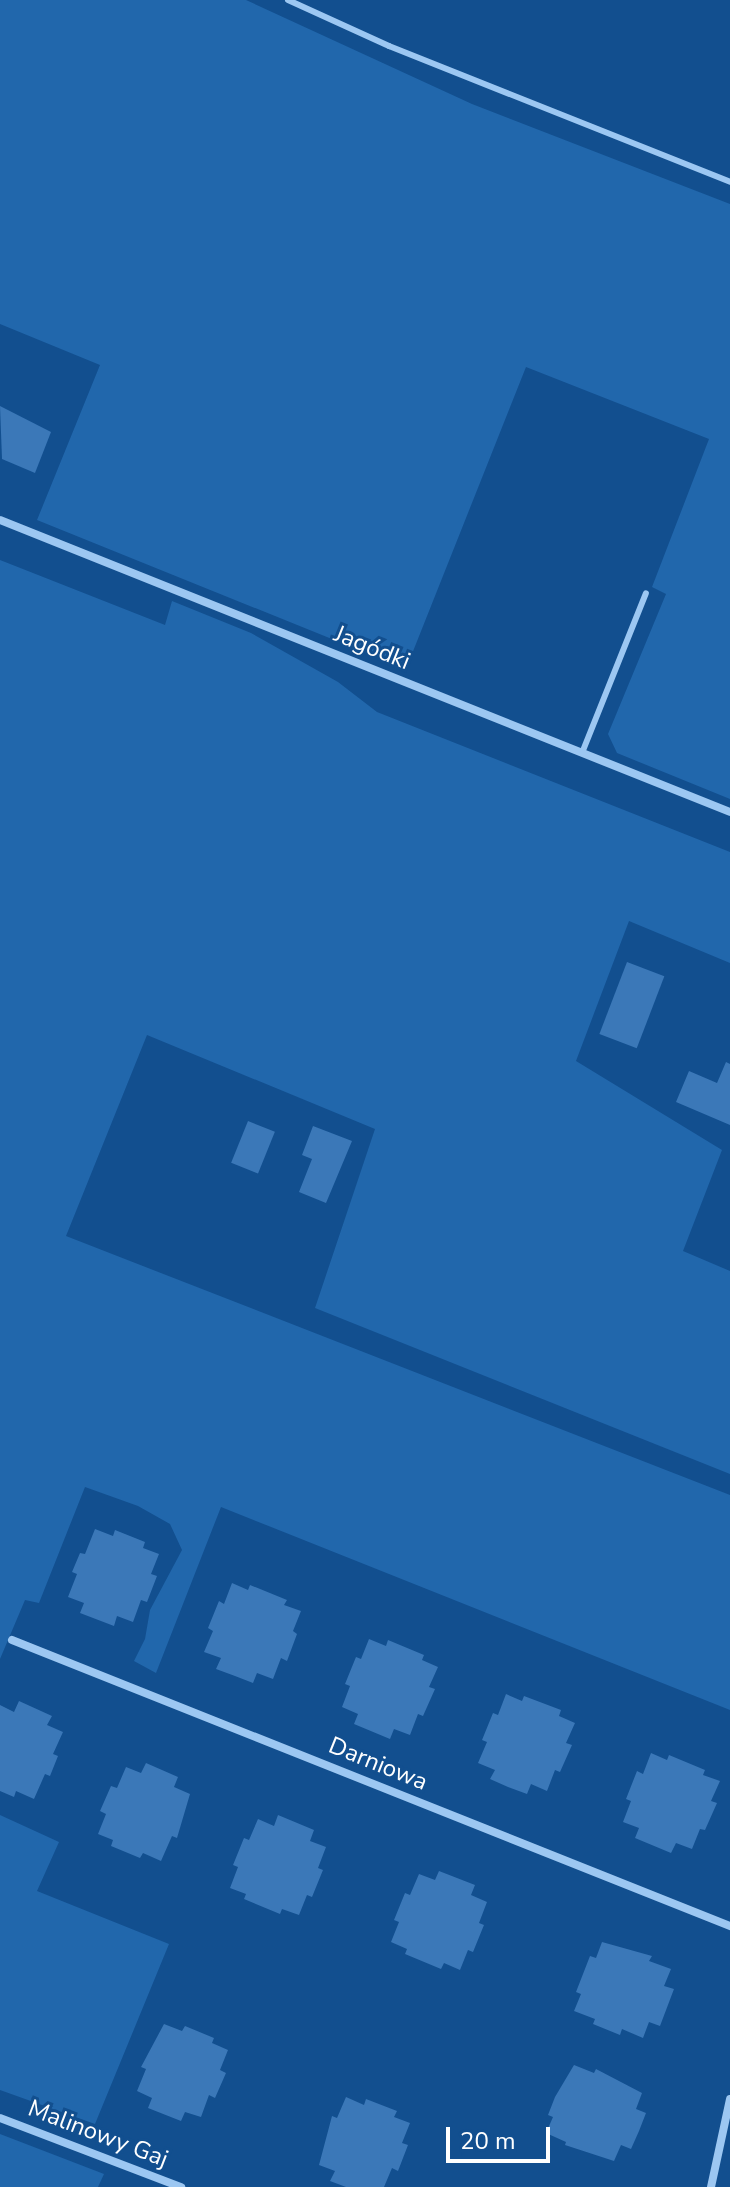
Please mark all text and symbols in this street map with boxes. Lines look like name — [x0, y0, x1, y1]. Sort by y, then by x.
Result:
street label: Jagódki — [330, 620, 414, 676]
street label: Darniowa — [324, 1731, 432, 1797]
street label: Malinowy Gaj — [24, 2094, 172, 2174]
scale bar — [450, 2111, 554, 2161]
text: 20 m — [460, 2125, 516, 2157]

